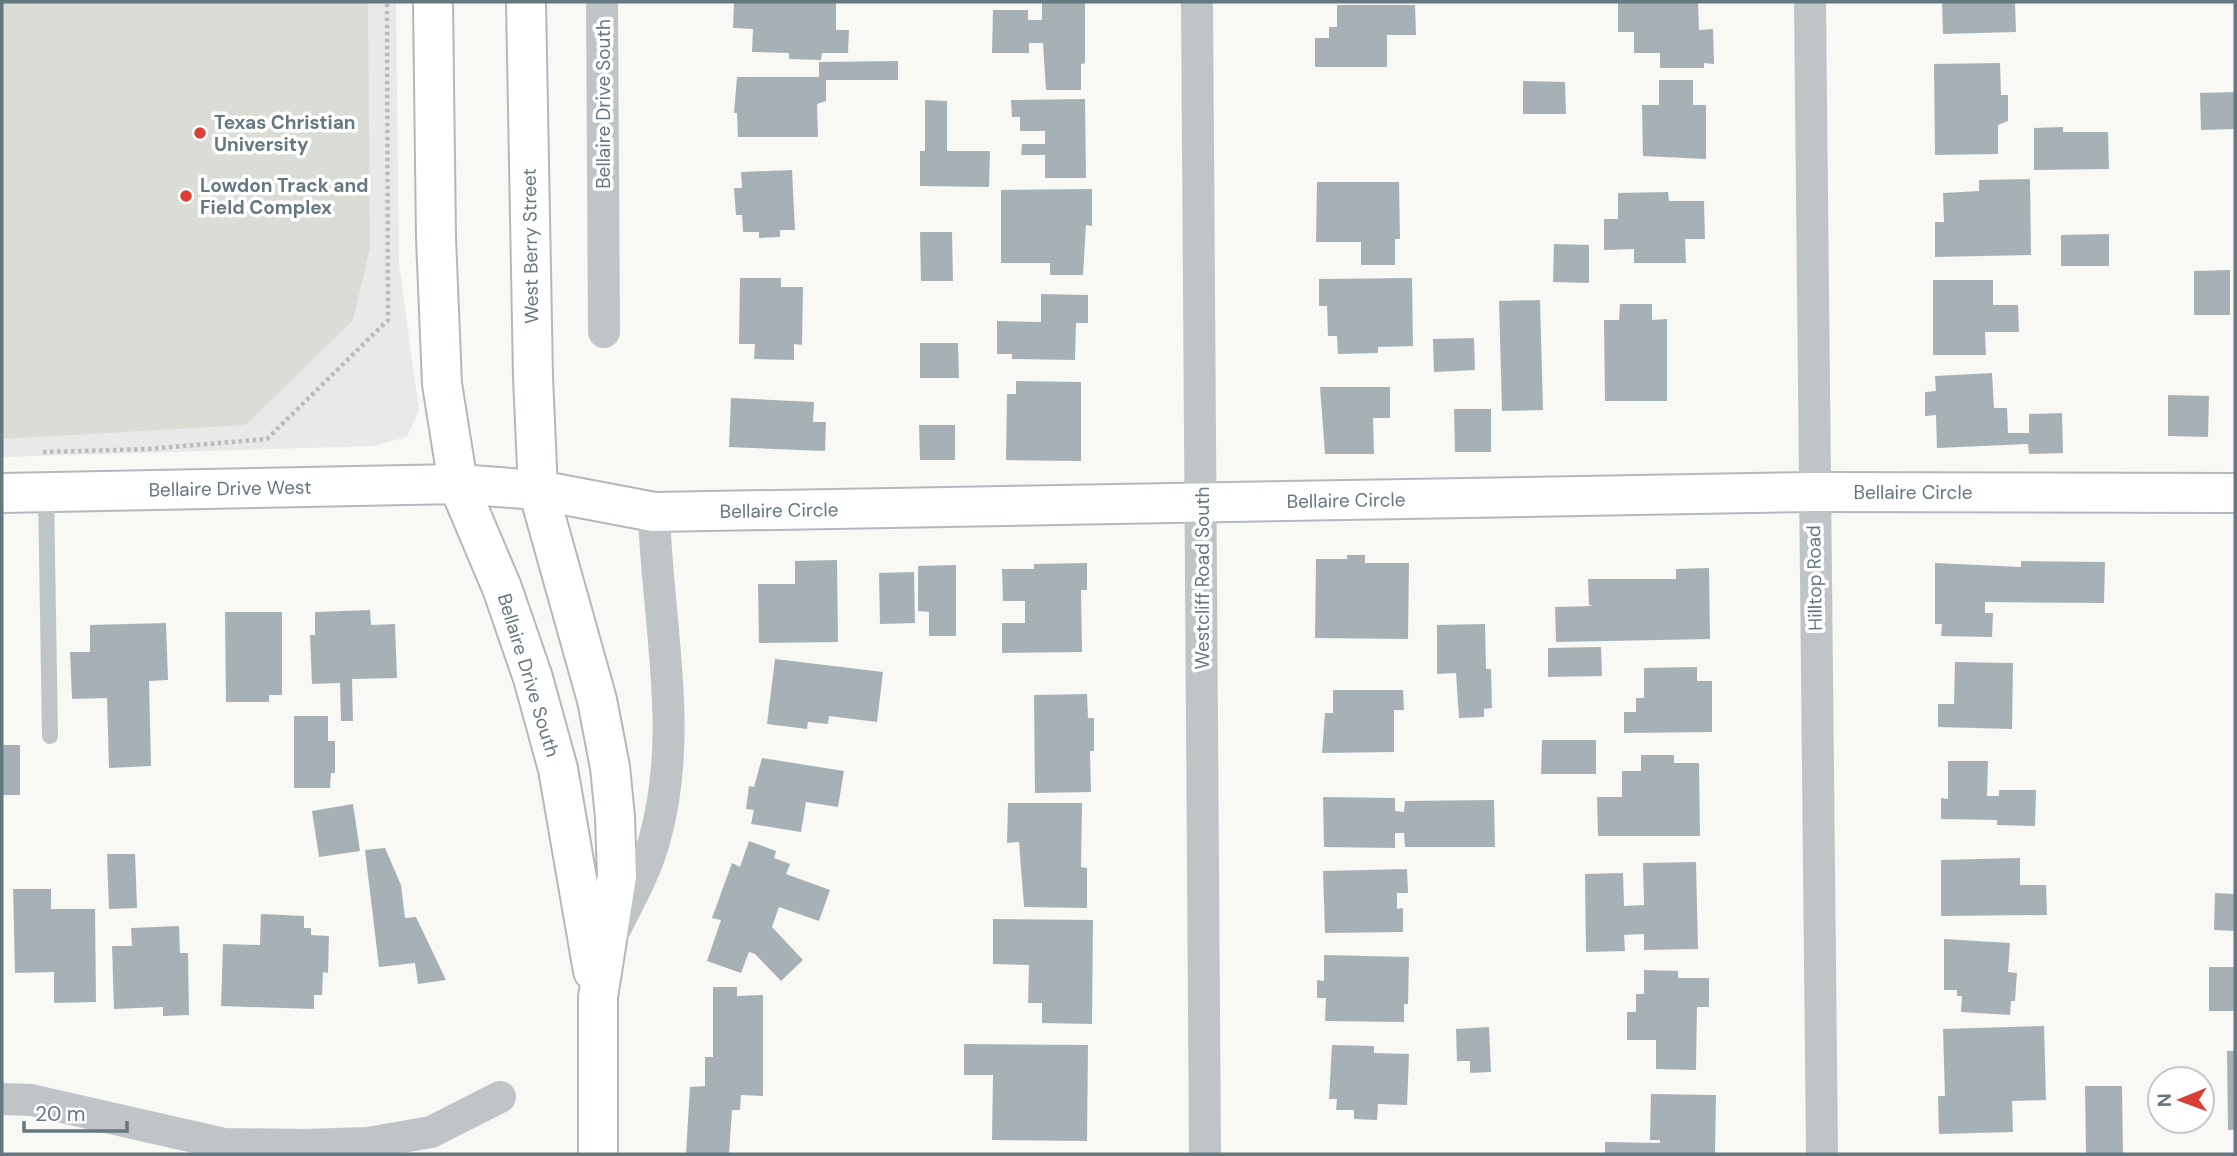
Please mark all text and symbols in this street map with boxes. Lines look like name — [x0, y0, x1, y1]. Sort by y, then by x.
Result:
street label: Bellaire Drive South — [591, 19, 616, 189]
place label: Texas Christian University — [214, 110, 356, 157]
marker: Texas Christian University — [192, 125, 208, 141]
street label: West Berry Street — [517, 168, 544, 324]
place label: Lowdon Track and Field Complex — [200, 173, 369, 220]
marker: Lowdon Track and Field Complex — [178, 188, 194, 204]
street label: Bellaire Drive West — [148, 475, 312, 502]
street label: Bellaire Circle — [1854, 480, 1972, 505]
street label: Westcliff Road South — [1190, 487, 1215, 670]
street label: Bellaire Circle — [1286, 487, 1406, 514]
street label: Bellaire Circle — [719, 497, 839, 524]
street label: Hilltop Road — [1801, 525, 1828, 631]
street label: Bellaire Drive South — [492, 590, 565, 760]
north arrow — [2146, 1065, 2216, 1135]
scale bar — [24, 1090, 128, 1134]
text: N — [2152, 1093, 2177, 1107]
text: 20 m — [35, 1100, 86, 1128]

